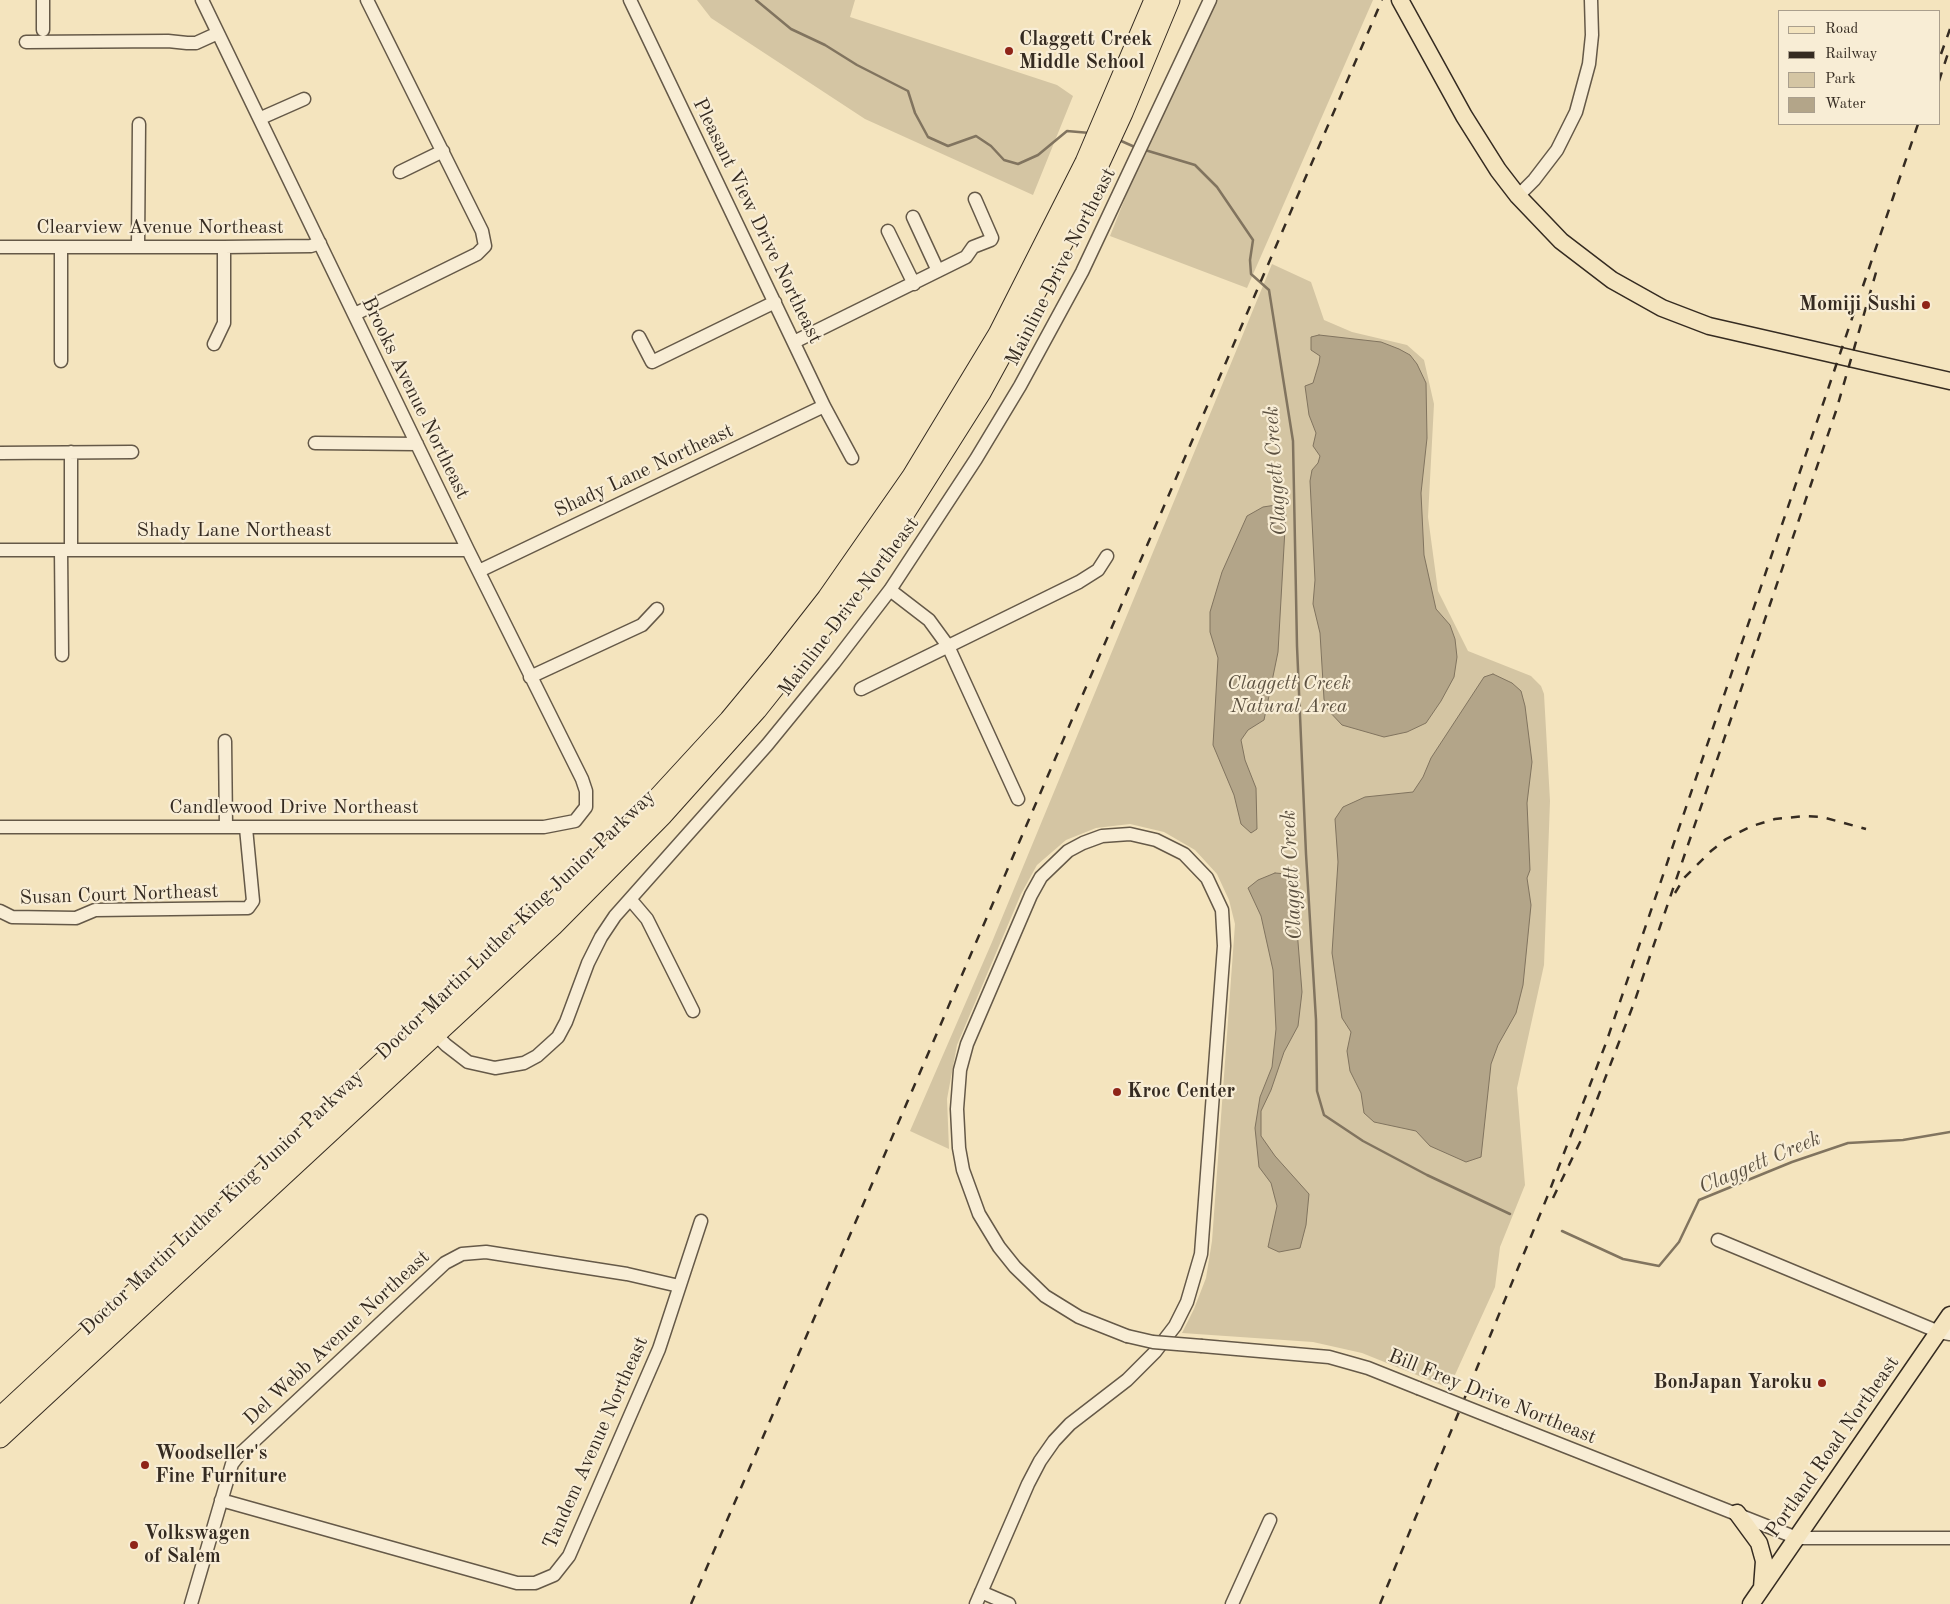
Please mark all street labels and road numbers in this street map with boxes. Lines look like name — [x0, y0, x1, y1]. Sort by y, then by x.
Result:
street label: Pleasant View Drive Northeast — [687, 94, 827, 348]
street label: Mainline Drive Northeast — [1001, 164, 1121, 370]
street label: Clearview Avenue Northeast — [36, 216, 284, 240]
street label: Brooks Avenue Northeast — [356, 293, 474, 503]
street label: Shady Lane Northeast — [551, 419, 737, 523]
street label: Mainline Drive Northeast — [774, 512, 924, 702]
street label: Shady Lane Northeast — [137, 519, 331, 543]
street label: Doctor Martin Luther King Junior Parkway — [371, 785, 661, 1065]
street label: Candlewood Drive Northeast — [169, 796, 419, 820]
street label: Susan Court Northeast — [19, 880, 219, 910]
street label: Doctor Martin Luther King Junior Parkway — [75, 1065, 369, 1341]
street label: Del Webb Avenue Northeast — [239, 1245, 435, 1431]
street label: Tandem Avenue Northeast — [538, 1333, 654, 1553]
street label: Bill Frey Drive Northeast — [1384, 1344, 1600, 1450]
street label: Portland Road Northeast — [1761, 1352, 1905, 1542]

